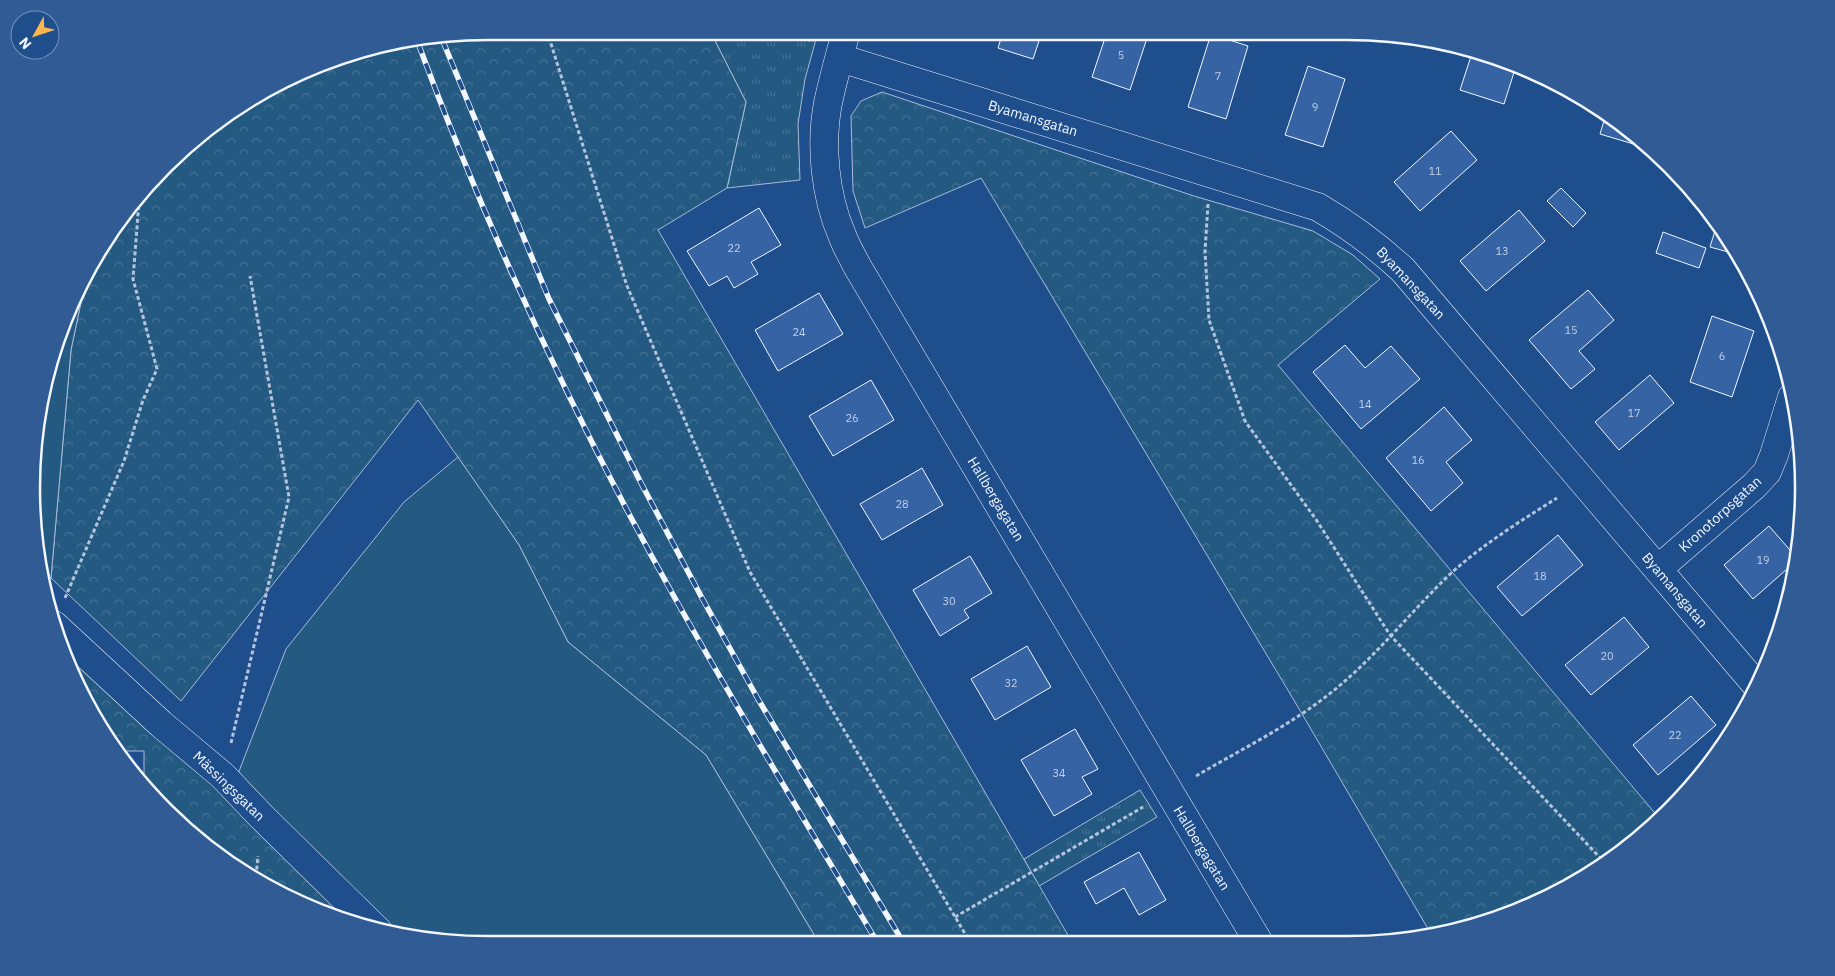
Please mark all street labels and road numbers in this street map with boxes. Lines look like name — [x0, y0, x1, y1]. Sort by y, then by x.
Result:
street label: Byamansgatan — [986, 96, 1080, 140]
street label: Byamansgatan — [1373, 243, 1449, 323]
street label: Hallbergagatan — [964, 453, 1028, 545]
street label: Kronotorpsgatan — [1675, 472, 1765, 556]
street label: Byamansgatan — [1638, 549, 1712, 631]
street label: Mässingsgatan — [189, 747, 269, 825]
street label: Hallbergagatan — [1170, 802, 1234, 894]

